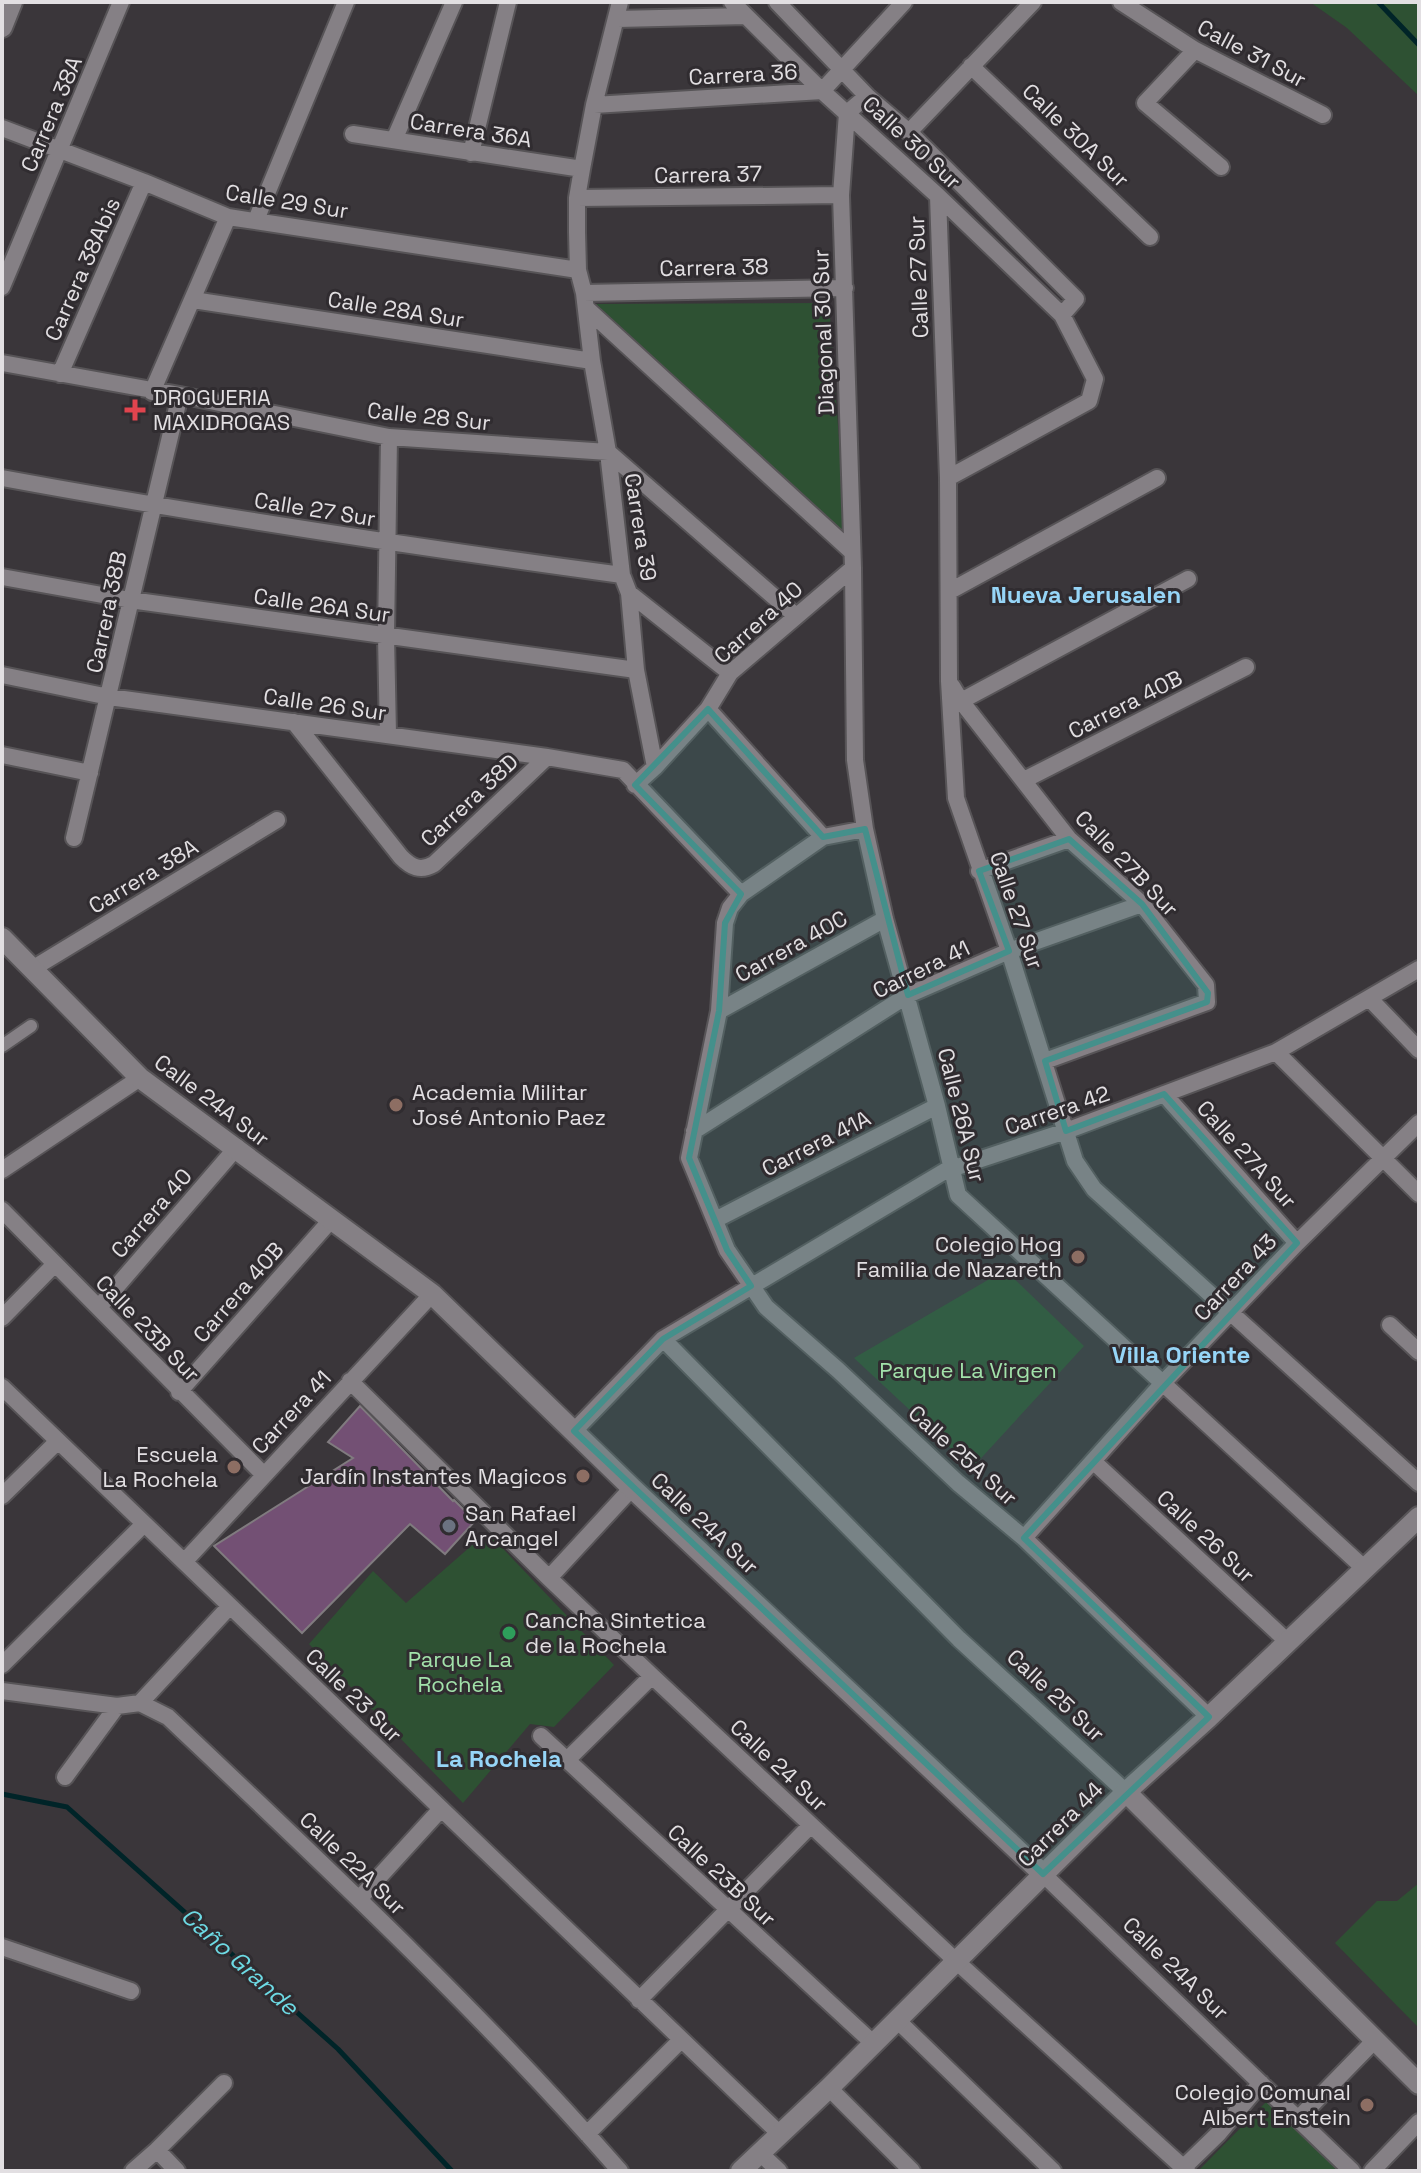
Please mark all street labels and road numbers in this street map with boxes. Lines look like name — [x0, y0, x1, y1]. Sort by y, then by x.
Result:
street label: Calle 31 Sur — [1193, 13, 1311, 93]
street label: Carrera 38A — [14, 52, 88, 176]
street label: Carrera 36 — [688, 57, 798, 91]
street label: Calle 30A Sur — [1017, 77, 1135, 193]
street label: Calle 30 Sur — [857, 89, 967, 195]
street label: Carrera 36A — [408, 107, 534, 153]
street label: Carrera 37 — [654, 159, 762, 189]
street label: Calle 29 Sur — [224, 177, 350, 225]
street label: Carrera 38Abis — [38, 193, 126, 345]
street label: Calle 27 Sur — [902, 215, 934, 339]
street label: Diagonal 30 Sur — [806, 249, 840, 415]
street label: Carrera 38 — [659, 252, 769, 282]
street label: Calle 28A Sur — [326, 284, 466, 334]
street label: Calle 28 Sur — [366, 396, 492, 436]
street label: Carrera 39 — [619, 471, 663, 583]
street label: Calle 27 Sur — [252, 486, 378, 532]
street label: Carrera 38B — [79, 549, 133, 675]
street label: Carrera 40 — [708, 575, 808, 669]
street label: Calle 26A Sur — [252, 582, 392, 628]
street label: Carrera 40B — [1063, 663, 1187, 745]
street label: Calle 26 Sur — [262, 682, 388, 726]
street label: Carrera 38D — [414, 748, 524, 852]
street label: Calle 27B Sur — [1069, 804, 1185, 922]
street label: Carrera 38A — [83, 832, 203, 920]
street label: Calle 27 Sur — [984, 847, 1050, 973]
street label: Carrera 40C — [730, 904, 852, 988]
street label: Carrera 41 — [868, 933, 974, 1005]
street label: Calle 26A Sur — [932, 1045, 992, 1185]
street label: Calle 24A Sur — [149, 1048, 275, 1152]
street label: Carrera 42 — [1001, 1079, 1113, 1141]
street label: Calle 27A Sur — [1191, 1094, 1303, 1214]
street label: Carrera 41A — [757, 1104, 875, 1182]
street label: Carrera 40 — [104, 1162, 198, 1264]
street label: Carrera 43 — [1188, 1227, 1282, 1327]
street label: Carrera 40B — [187, 1236, 289, 1348]
street label: Calle 23B Sur — [90, 1269, 206, 1387]
street label: Carrera 41 — [245, 1364, 337, 1460]
street label: Calle 25A Sur — [903, 1399, 1023, 1511]
street label: Calle 24A Sur — [645, 1466, 765, 1580]
street label: Calle 26 Sur — [1151, 1484, 1261, 1588]
street label: Calle 23 Sur — [300, 1642, 408, 1748]
street label: Calle 25 Sur — [1001, 1643, 1111, 1747]
street label: Calle 24 Sur — [724, 1713, 834, 1817]
street label: Carrera 44 — [1011, 1775, 1109, 1873]
street label: Calle 22A Sur — [294, 1805, 412, 1921]
street label: Calle 23B Sur — [662, 1818, 782, 1932]
street label: Calle 24A Sur — [1117, 1910, 1235, 2026]

